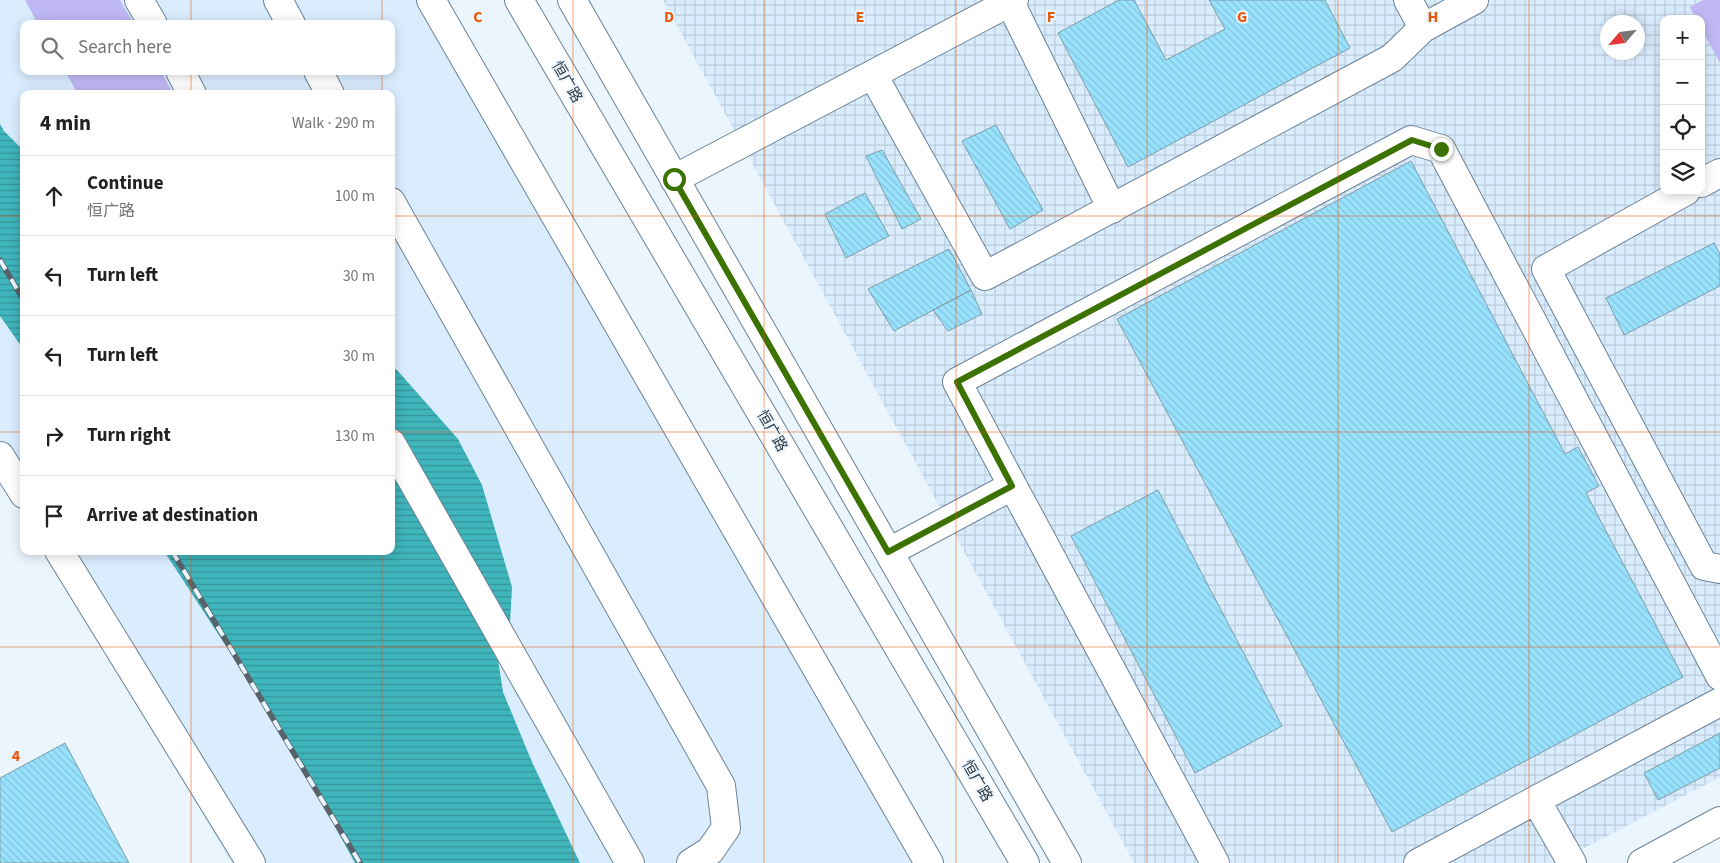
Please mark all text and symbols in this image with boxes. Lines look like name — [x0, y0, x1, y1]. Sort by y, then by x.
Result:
text: C — [473, 6, 483, 28]
text: D — [664, 6, 674, 28]
text: E — [856, 6, 864, 28]
text: F — [1047, 6, 1055, 28]
text: G — [1237, 6, 1247, 28]
text: H — [1428, 6, 1438, 28]
north arrow — [1600, 15, 1645, 60]
map controls — [1660, 15, 1705, 195]
button: + — [1660, 15, 1705, 60]
search box — [20, 20, 395, 75]
icon: search — [38, 34, 66, 62]
text: Search here — [78, 34, 172, 61]
street label: 恒广路 — [547, 57, 587, 107]
button: − — [1660, 60, 1705, 105]
button: locate — [1660, 105, 1705, 150]
text: 4 min — [40, 108, 91, 138]
text: Walk · 290 m — [292, 112, 375, 134]
route end — [1430, 138, 1453, 161]
button: layers — [1660, 150, 1705, 195]
route start — [663, 168, 686, 191]
text: Continue — [87, 170, 164, 197]
icon: ahead — [40, 182, 68, 210]
text: 100 m — [335, 185, 375, 207]
text: 恒广路 — [87, 200, 135, 222]
icon: left — [40, 262, 68, 290]
text: Turn left — [87, 262, 158, 289]
text: 30 m — [343, 265, 375, 287]
icon: left — [40, 342, 68, 370]
text: Turn left — [87, 342, 158, 369]
text: 30 m — [343, 345, 375, 367]
street label: 恒广路 — [752, 406, 792, 456]
icon: right — [40, 422, 68, 450]
text: Turn right — [87, 422, 171, 449]
text: 130 m — [335, 425, 375, 447]
icon: arrive — [40, 502, 68, 530]
text: Arrive at destination — [87, 502, 258, 529]
text: 4 — [12, 745, 21, 767]
street label: 恒广路 — [957, 756, 997, 806]

